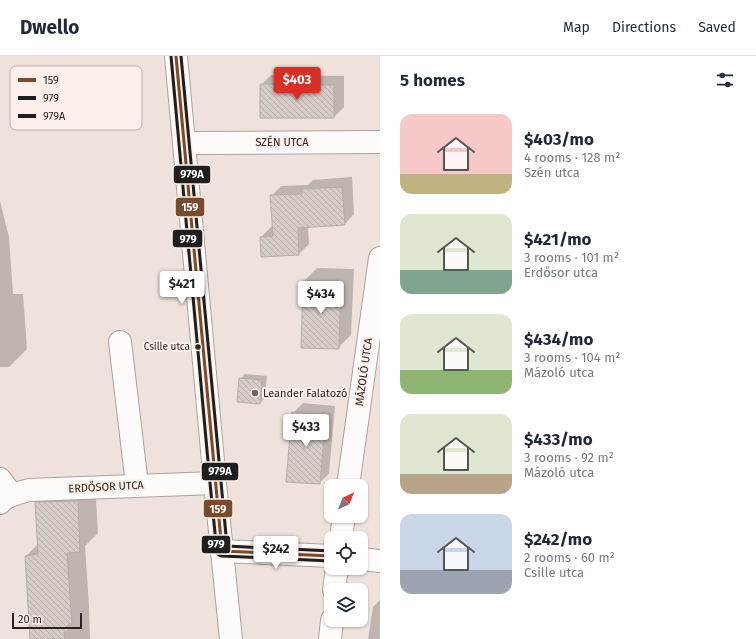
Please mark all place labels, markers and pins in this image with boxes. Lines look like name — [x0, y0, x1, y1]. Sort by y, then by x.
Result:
pin: $403 — [273, 67, 321, 101]
pin: $421 — [158, 271, 206, 305]
pin: $434 — [297, 281, 345, 315]
place label: Csille utca — [144, 341, 190, 353]
marker: Csille utca — [193, 342, 203, 352]
place label: Leander Falatozó — [263, 387, 347, 400]
marker: Leander Falatozó — [250, 388, 260, 398]
pin: $433 — [282, 414, 330, 448]
pin: $242 — [252, 536, 300, 570]

